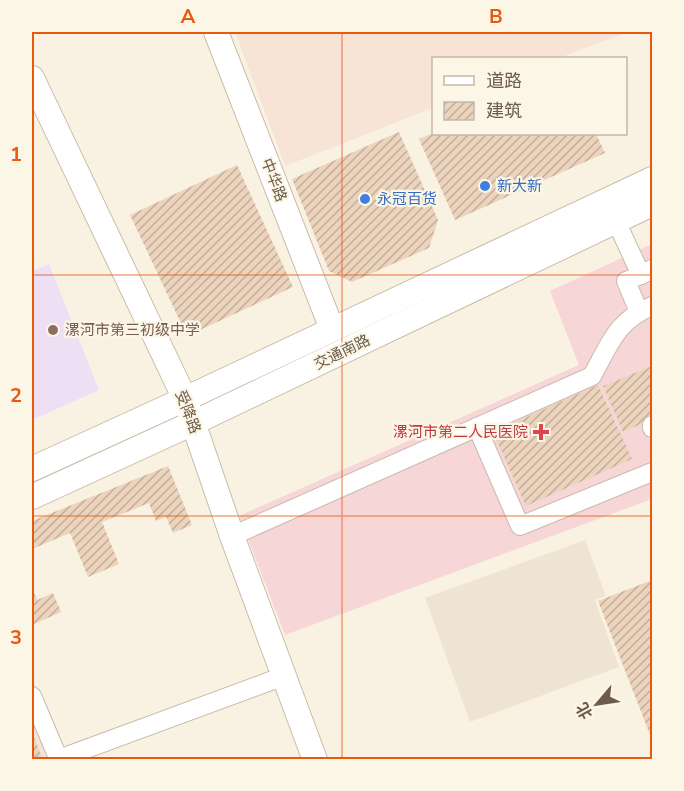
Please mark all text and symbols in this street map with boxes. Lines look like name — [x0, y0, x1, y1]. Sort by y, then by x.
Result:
text: A — [181, 3, 196, 30]
text: B — [489, 3, 503, 30]
legend — [432, 57, 627, 135]
text: 道路 — [486, 69, 522, 93]
text: 建筑 — [486, 99, 522, 123]
text: 1 — [10, 141, 22, 168]
street label: 中华路 — [257, 155, 291, 205]
place label: 新大新 — [497, 176, 542, 196]
marker: 新大新 — [478, 179, 492, 193]
place label: 永冠百货 — [377, 189, 437, 209]
marker: 永冠百货 — [358, 192, 372, 206]
place label: 漯河市第三初级中学 — [65, 320, 200, 340]
marker: 漯河市第三初级中学 — [46, 323, 60, 337]
street label: 交通南路 — [311, 330, 373, 374]
text: 2 — [10, 382, 22, 409]
street label: 受降路 — [171, 387, 205, 437]
place label: 漯河市第二人民医院 — [393, 422, 528, 442]
marker: 漯河市第二人民医院 — [532, 423, 550, 441]
text: 3 — [10, 624, 22, 651]
north arrow — [567, 674, 627, 734]
text: 北 — [571, 698, 598, 723]

